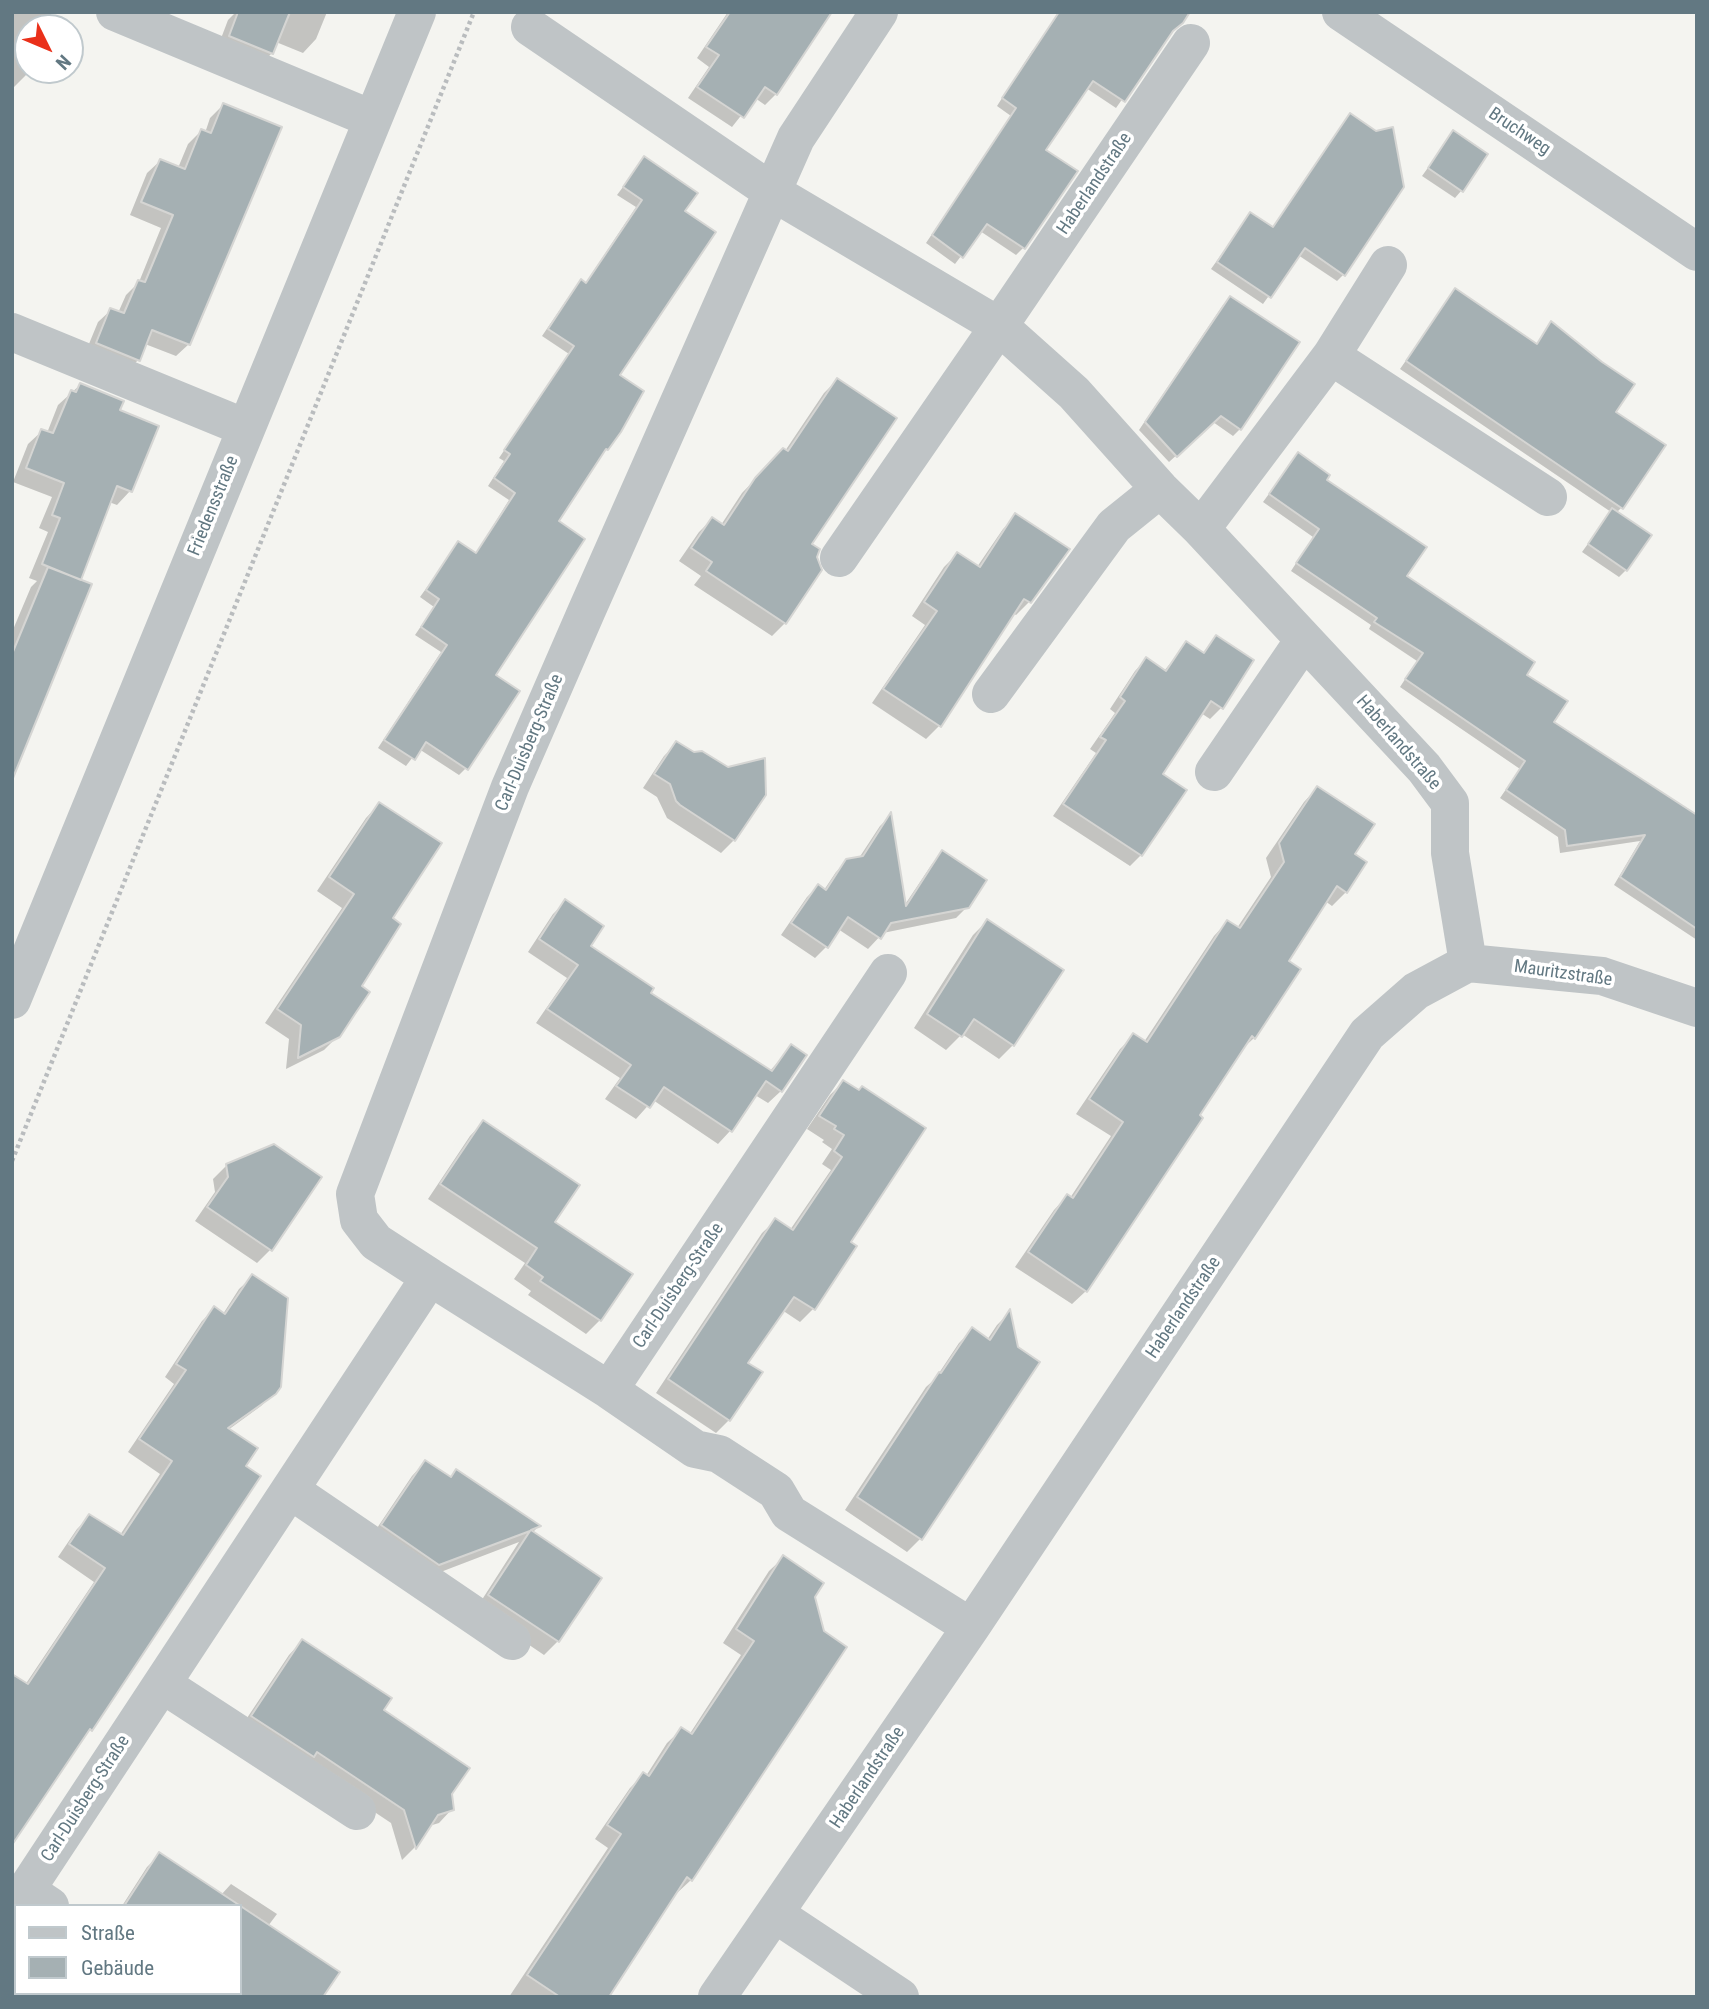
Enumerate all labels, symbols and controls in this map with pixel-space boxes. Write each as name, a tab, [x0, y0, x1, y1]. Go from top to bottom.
north arrow	[14, 14, 84, 84]
text: N	[51, 50, 76, 74]
street label: Bruchweg	[1484, 103, 1554, 161]
street label: Haberlandstraße	[1053, 129, 1137, 239]
street label: Friedensstraße	[184, 453, 244, 559]
street label: Carl-Duisberg-Straße	[491, 671, 569, 815]
street label: Haberlandstraße	[1351, 691, 1445, 795]
street label: Mauritzstraße	[1513, 956, 1613, 992]
street label: Carl-Duisberg-Straße	[629, 1219, 729, 1353]
street label: Haberlandstraße	[1142, 1253, 1226, 1363]
street label: Haberlandstraße	[826, 1723, 910, 1833]
street label: Carl-Duisberg-Straße	[37, 1732, 135, 1866]
legend	[14, 1904, 242, 1995]
text: Straße	[81, 1921, 135, 1945]
text: Gebäude	[81, 1956, 154, 1980]

